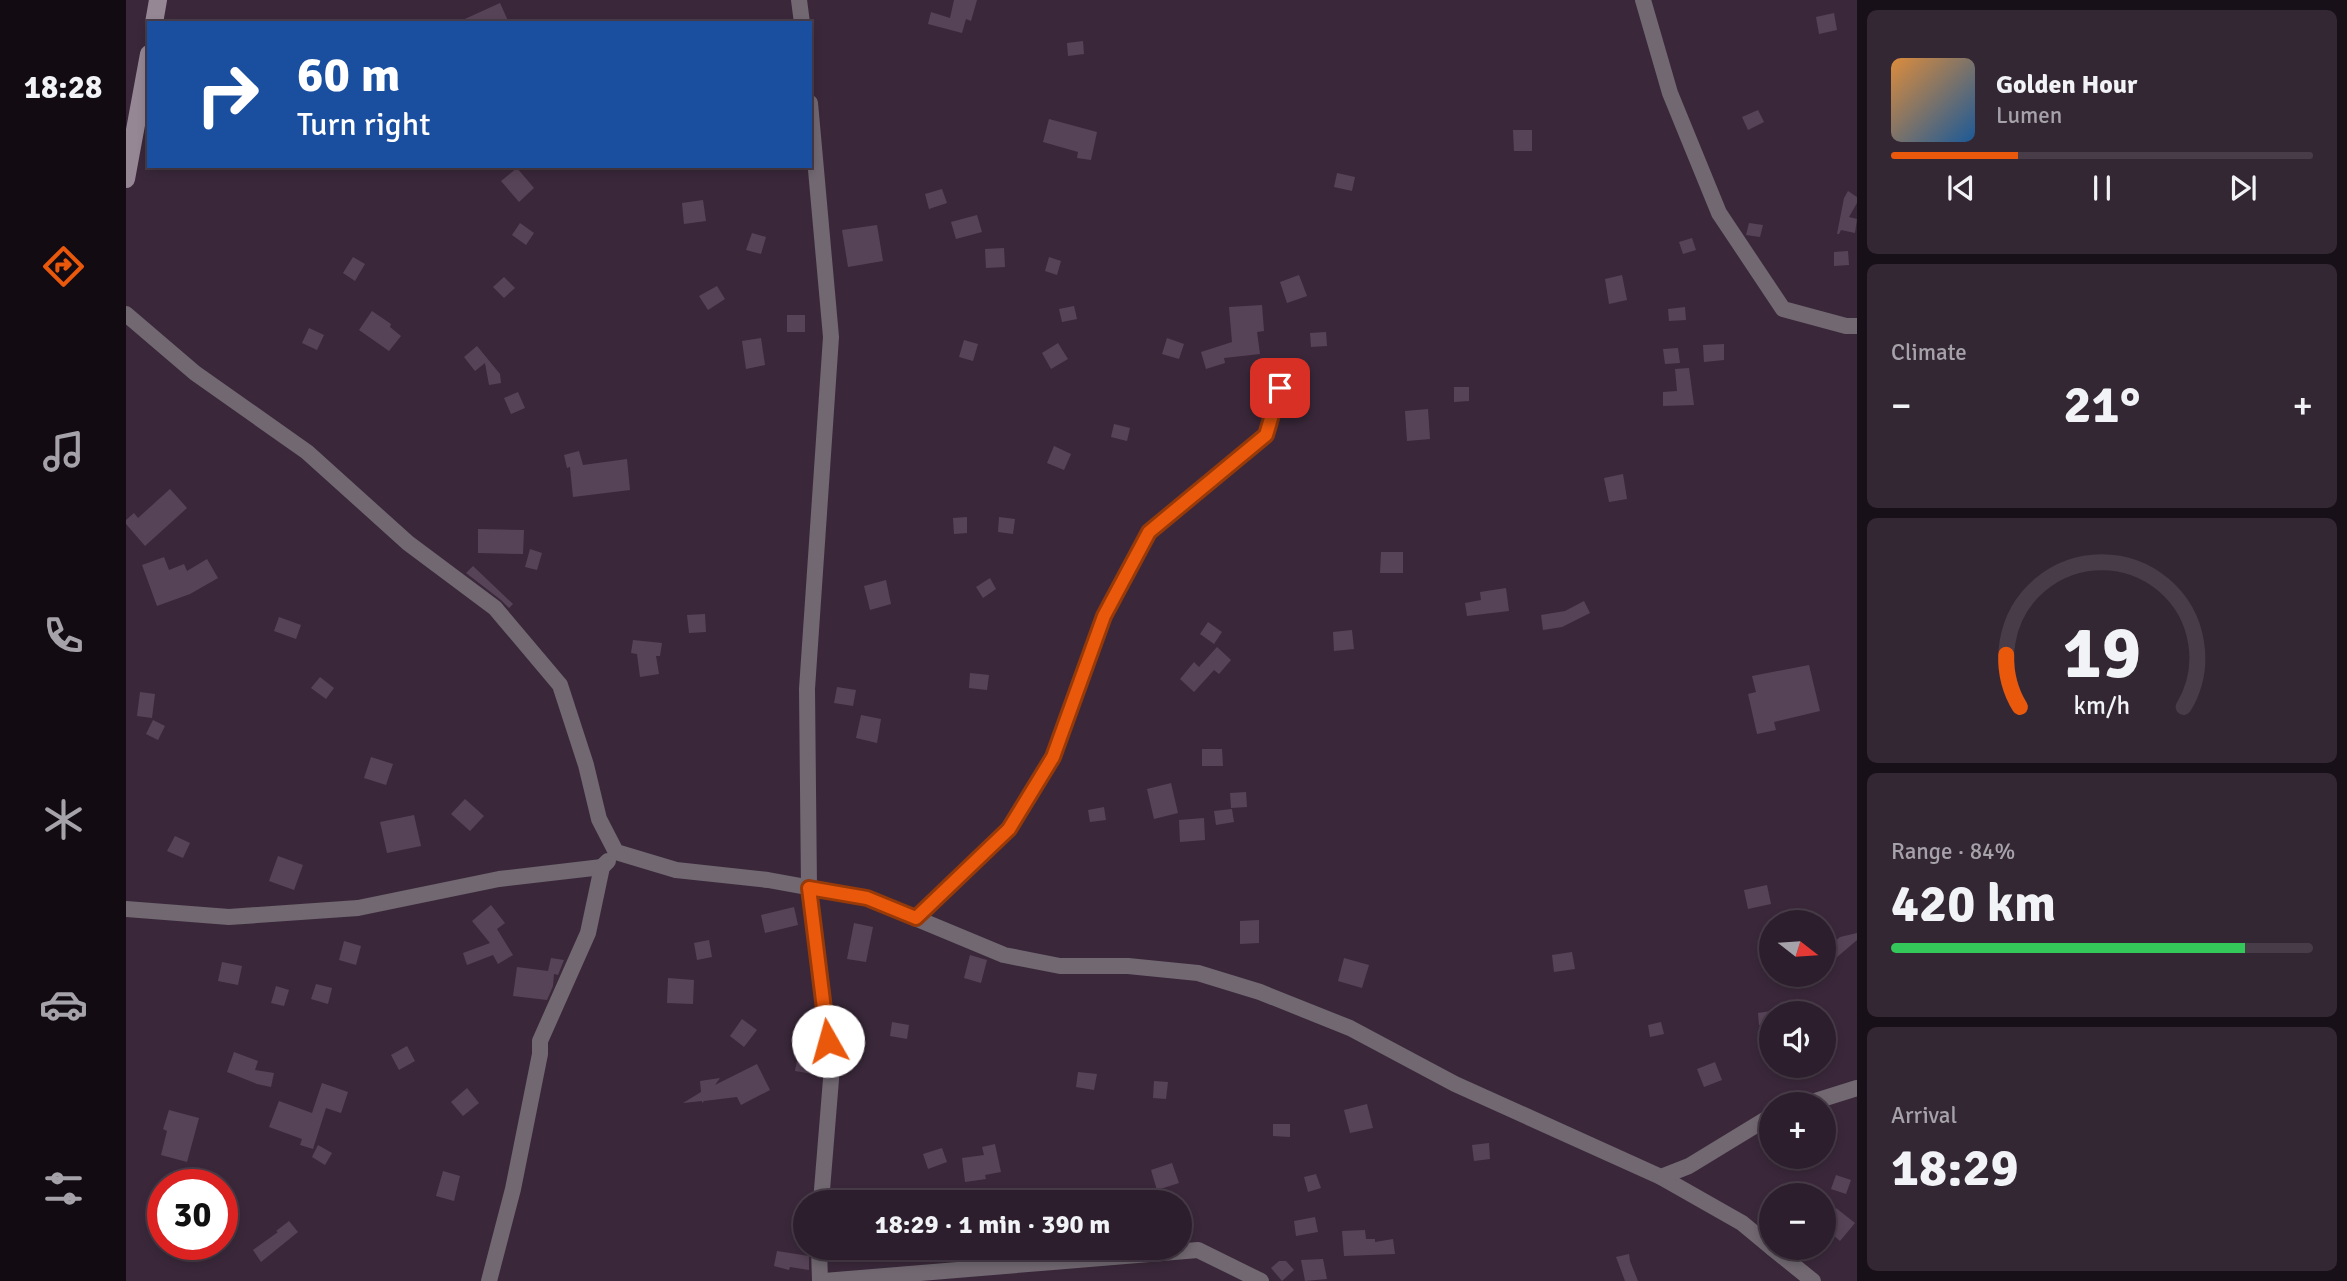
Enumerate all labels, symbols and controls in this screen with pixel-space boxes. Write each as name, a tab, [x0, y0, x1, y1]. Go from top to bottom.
text: 60 m	[297, 45, 400, 105]
icon: right	[182, 49, 273, 140]
text: 18:28	[24, 68, 102, 107]
text: Golden Hour	[1996, 69, 2137, 101]
text: Lumen	[1996, 101, 2062, 130]
text: Turn right	[297, 105, 430, 144]
icon: previous	[1942, 169, 1980, 207]
icon: pause	[2083, 169, 2121, 207]
icon: next	[2224, 169, 2262, 207]
icon: directions	[39, 242, 88, 291]
text: Climate	[1891, 338, 1967, 367]
pin	[1250, 358, 1310, 418]
icon: arrive	[1261, 369, 1299, 407]
text: 21°	[2064, 373, 2140, 437]
text: −	[1891, 382, 1912, 429]
text: +	[2292, 382, 2313, 429]
icon: music	[39, 427, 88, 476]
text: 19	[2063, 609, 2141, 698]
icon: phone	[39, 611, 88, 660]
text: km/h	[2074, 689, 2130, 720]
icon: climate	[39, 795, 88, 844]
text: Range · 84%	[1891, 837, 2015, 866]
text: 420 km	[1891, 872, 2056, 936]
north arrow	[1759, 910, 1836, 987]
map controls	[1759, 910, 1836, 1260]
icon: car	[39, 980, 88, 1029]
button: sound	[1759, 1001, 1836, 1078]
position arrow	[791, 1004, 865, 1078]
button: +	[1759, 1092, 1836, 1169]
text: Arrival	[1891, 1101, 1957, 1130]
text: 18:29	[1891, 1136, 2019, 1200]
icon: filters	[39, 1164, 88, 1213]
speed limit sign: 30	[147, 1169, 238, 1260]
button: −	[1759, 1183, 1836, 1260]
text: 18:29 · 1 min · 390 m	[875, 1209, 1110, 1241]

